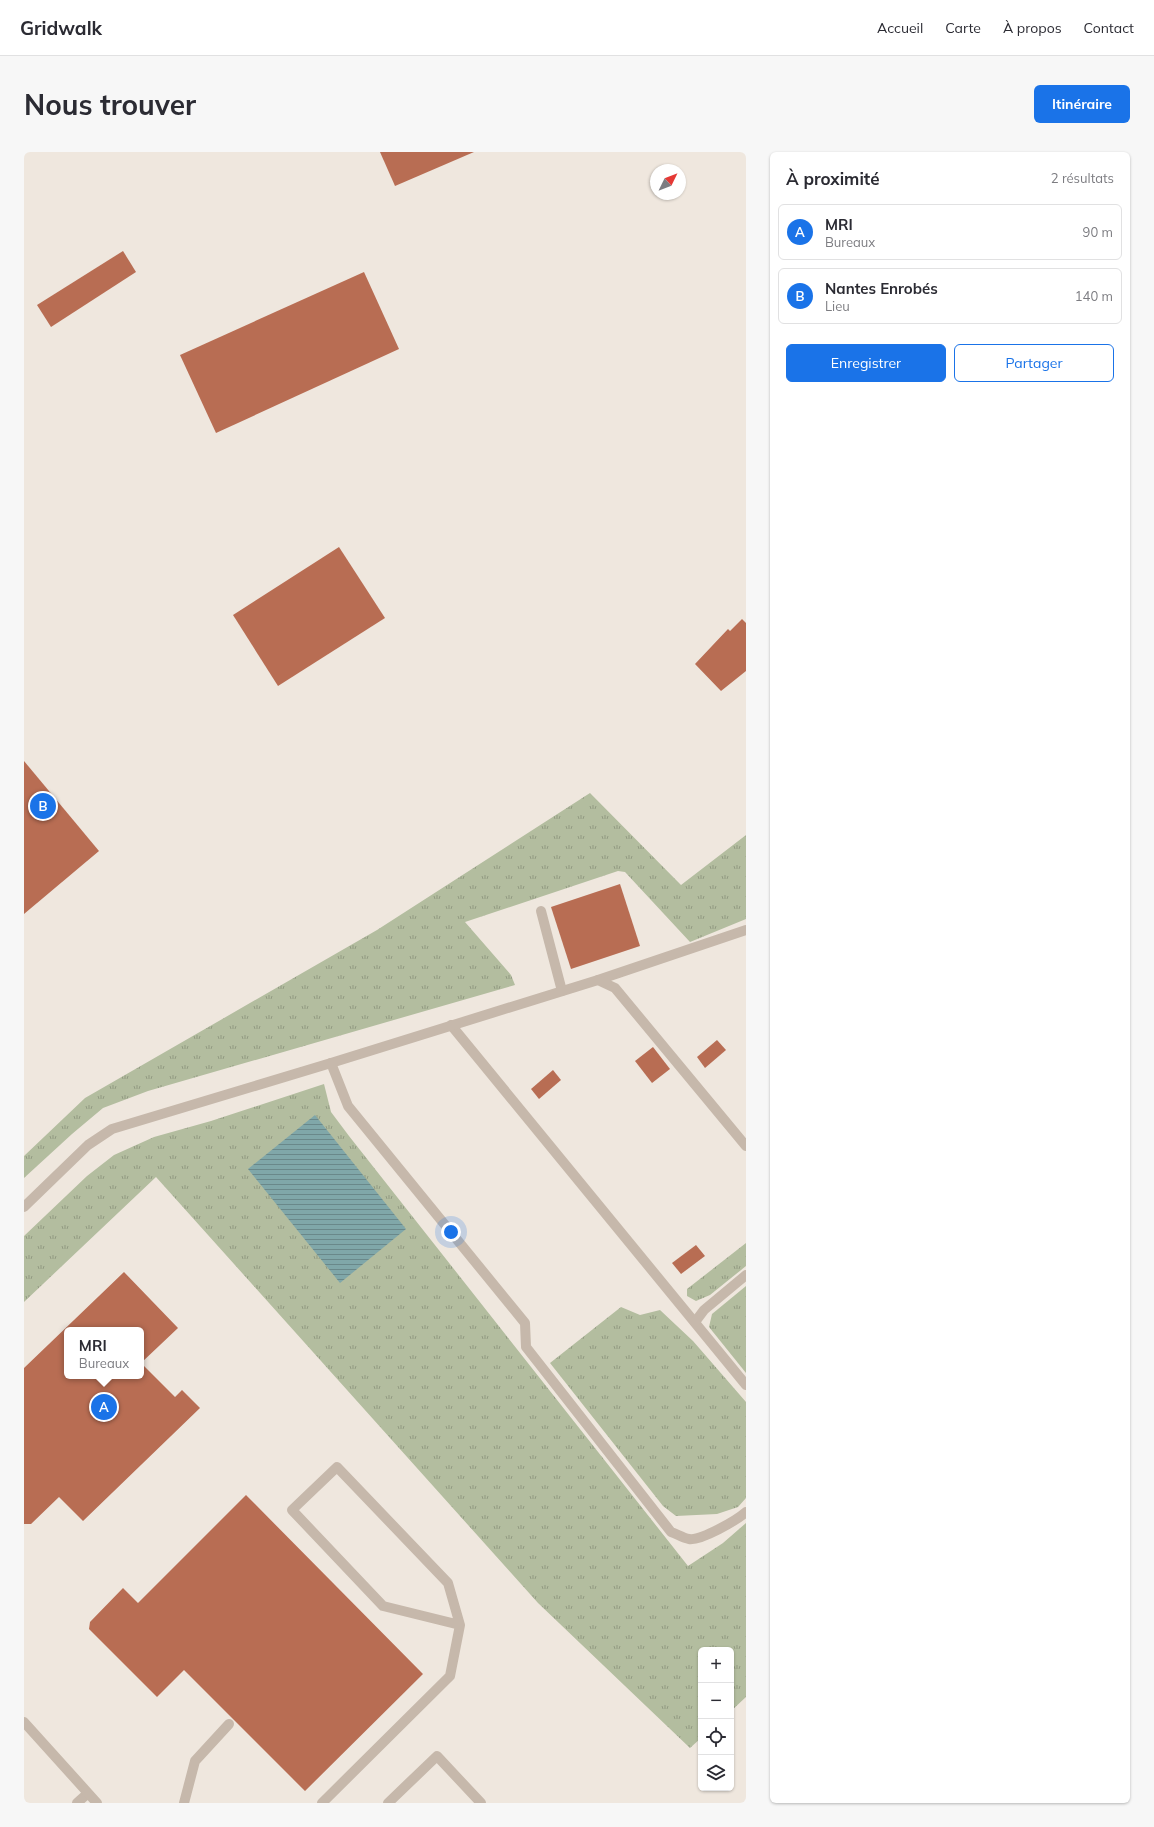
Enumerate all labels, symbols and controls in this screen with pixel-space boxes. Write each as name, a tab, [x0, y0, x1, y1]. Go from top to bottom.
text: Gridwalk	[20, 16, 102, 40]
text: Accueil	[877, 19, 923, 37]
text: Carte	[945, 19, 981, 37]
text: À propos	[1003, 19, 1062, 37]
text: Contact	[1084, 19, 1134, 37]
button: Itinéraire	[1034, 85, 1130, 123]
text: Nous trouver	[24, 87, 196, 122]
north arrow	[650, 164, 686, 200]
text: À proximité	[786, 168, 880, 189]
text: 2 résultats	[1051, 170, 1114, 186]
text: MRI	[825, 215, 853, 234]
text: A	[795, 224, 805, 240]
text: 90 m	[1083, 224, 1113, 240]
text: Bureaux	[825, 234, 875, 250]
text: Nantes Enrobés	[825, 279, 938, 298]
text: B	[796, 288, 804, 304]
text: 140 m	[1075, 288, 1113, 304]
text: Lieu	[825, 298, 850, 314]
button: Enregistrer	[786, 344, 946, 382]
button: Partager	[954, 344, 1114, 382]
pin: B	[30, 791, 56, 821]
your location	[441, 1222, 461, 1242]
popup	[64, 1327, 144, 1379]
text: MRI	[79, 1336, 107, 1355]
text: Bureaux	[79, 1355, 129, 1371]
pin: A	[91, 1392, 117, 1422]
map controls	[698, 1647, 734, 1791]
button: +	[698, 1647, 734, 1683]
button: −	[698, 1683, 734, 1719]
button: locate	[698, 1719, 734, 1755]
button: layers	[698, 1755, 734, 1791]

